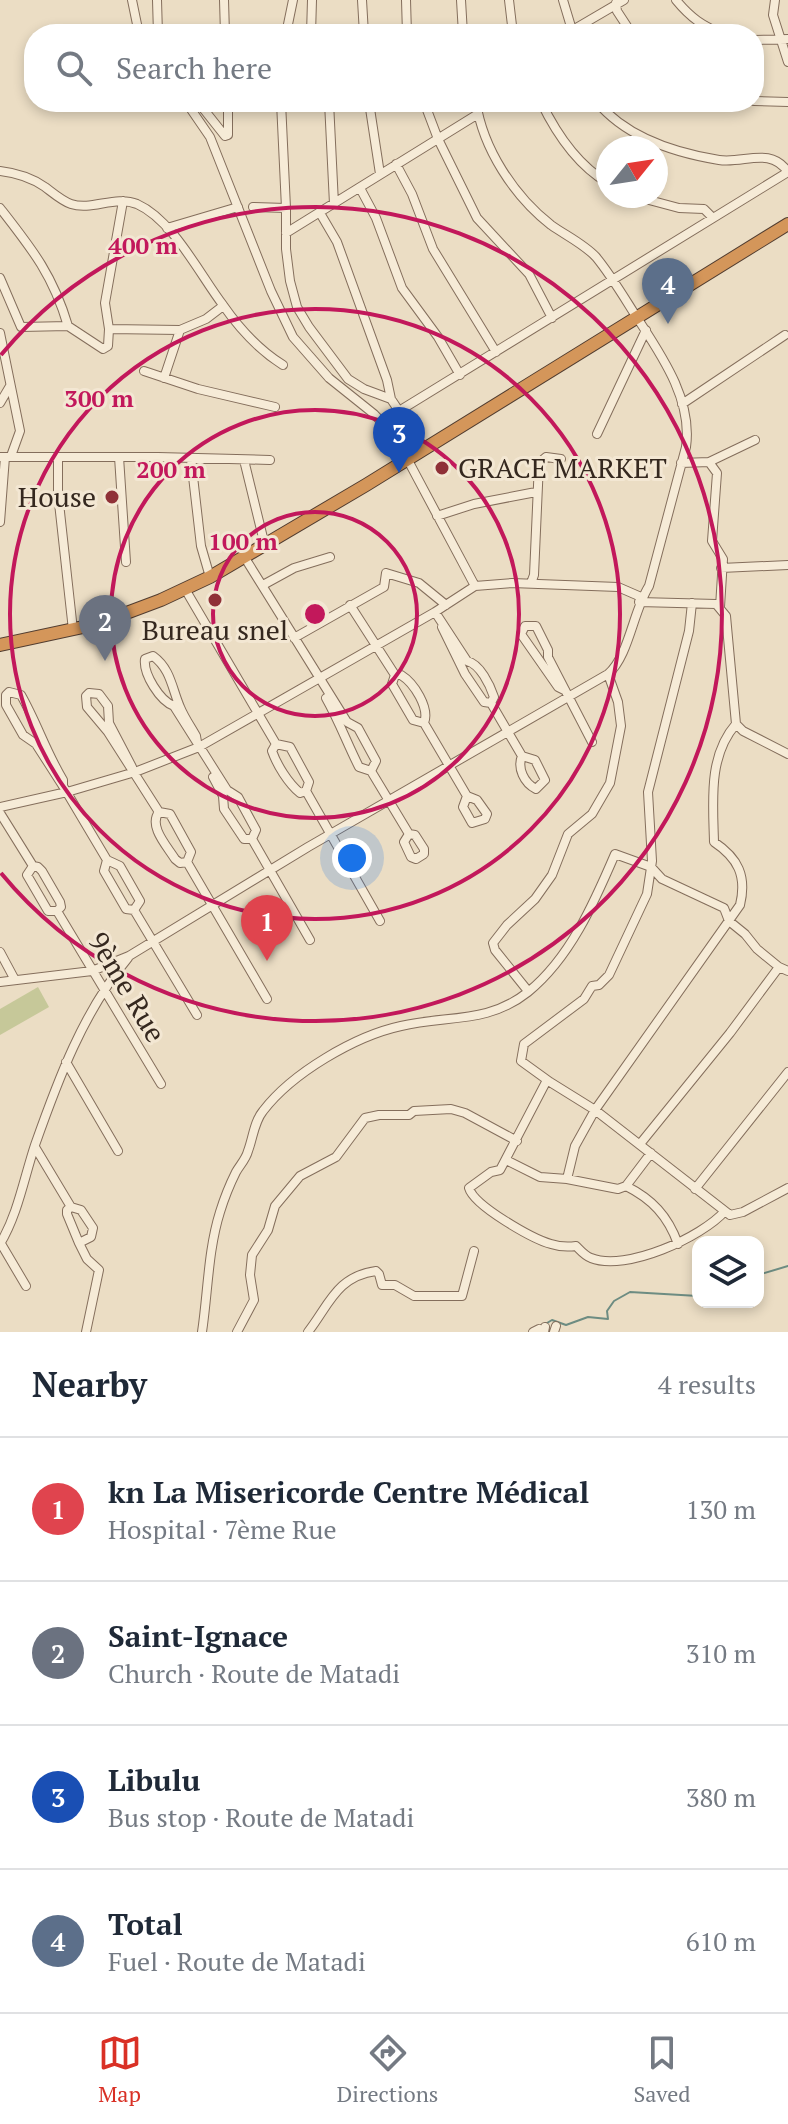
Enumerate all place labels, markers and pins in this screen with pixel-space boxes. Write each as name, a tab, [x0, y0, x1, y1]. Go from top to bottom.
pin: 4	[642, 258, 694, 324]
pin: 3	[373, 407, 425, 473]
place label: GRACE MARKET	[458, 449, 667, 486]
marker: GRACE MARKET	[433, 459, 451, 477]
place label: House	[18, 478, 96, 515]
marker: House	[103, 488, 121, 506]
marker: Bureau snel	[206, 591, 224, 609]
pin: 2	[79, 595, 131, 661]
centre of rings	[301, 600, 329, 628]
place label: Bureau snel	[142, 611, 288, 648]
pin: 1	[241, 895, 293, 961]

